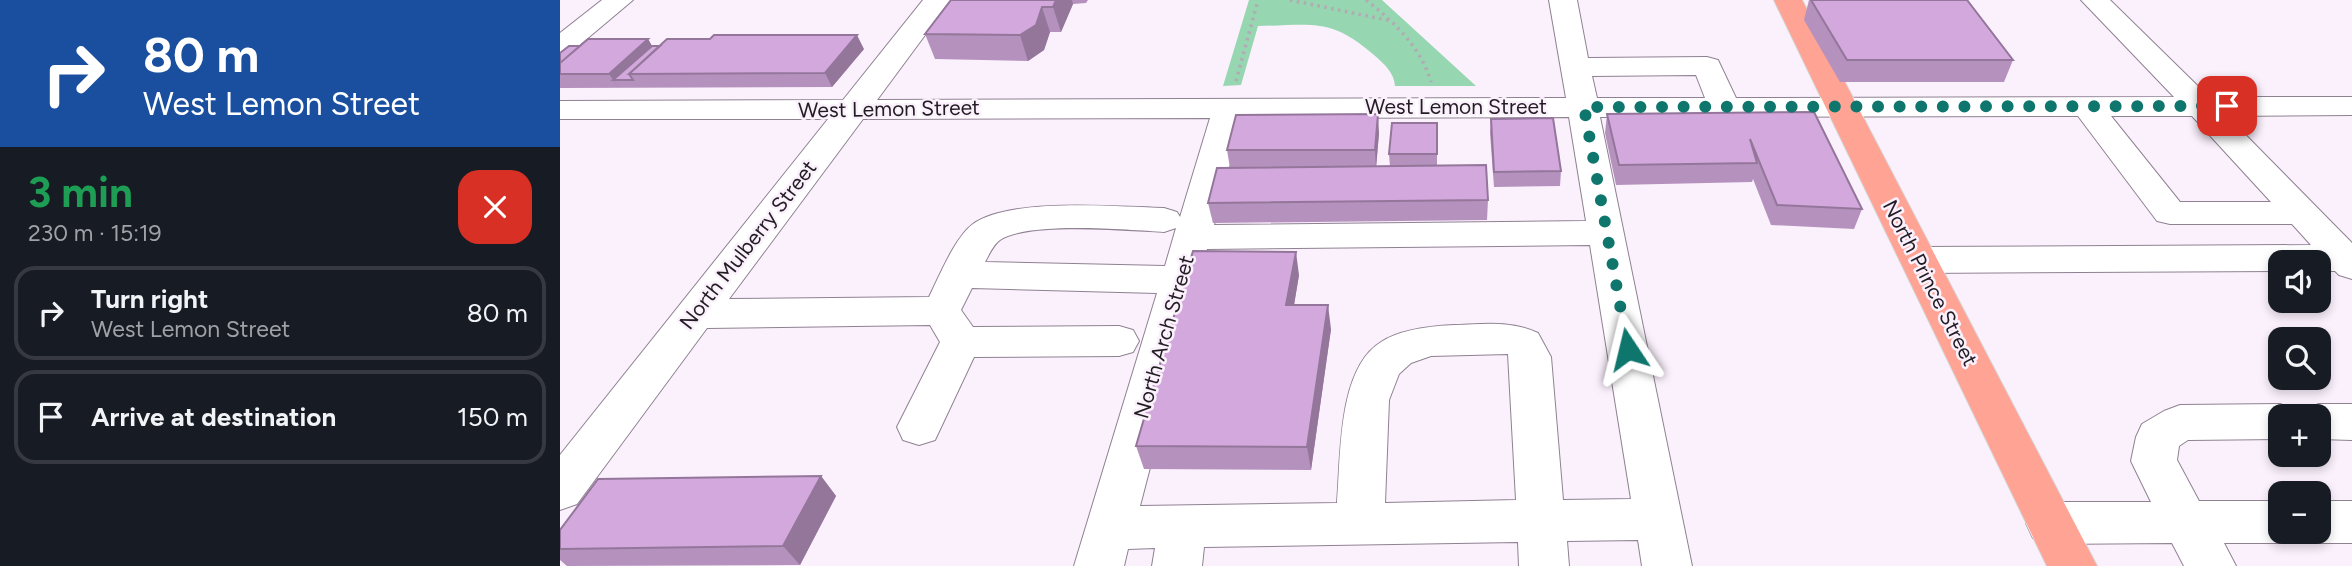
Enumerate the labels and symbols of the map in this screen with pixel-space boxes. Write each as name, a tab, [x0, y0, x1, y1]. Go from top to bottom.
pin	[2197, 76, 2257, 136]
street label: West Lemon Street	[798, 94, 980, 123]
street label: West Lemon Street	[1365, 94, 1547, 119]
street label: North Mulberry Street	[674, 155, 821, 334]
street label: North Prince Street	[1878, 196, 1983, 370]
street label: North Arch Street	[1128, 252, 1199, 421]
position arrow	[1591, 312, 1665, 386]

